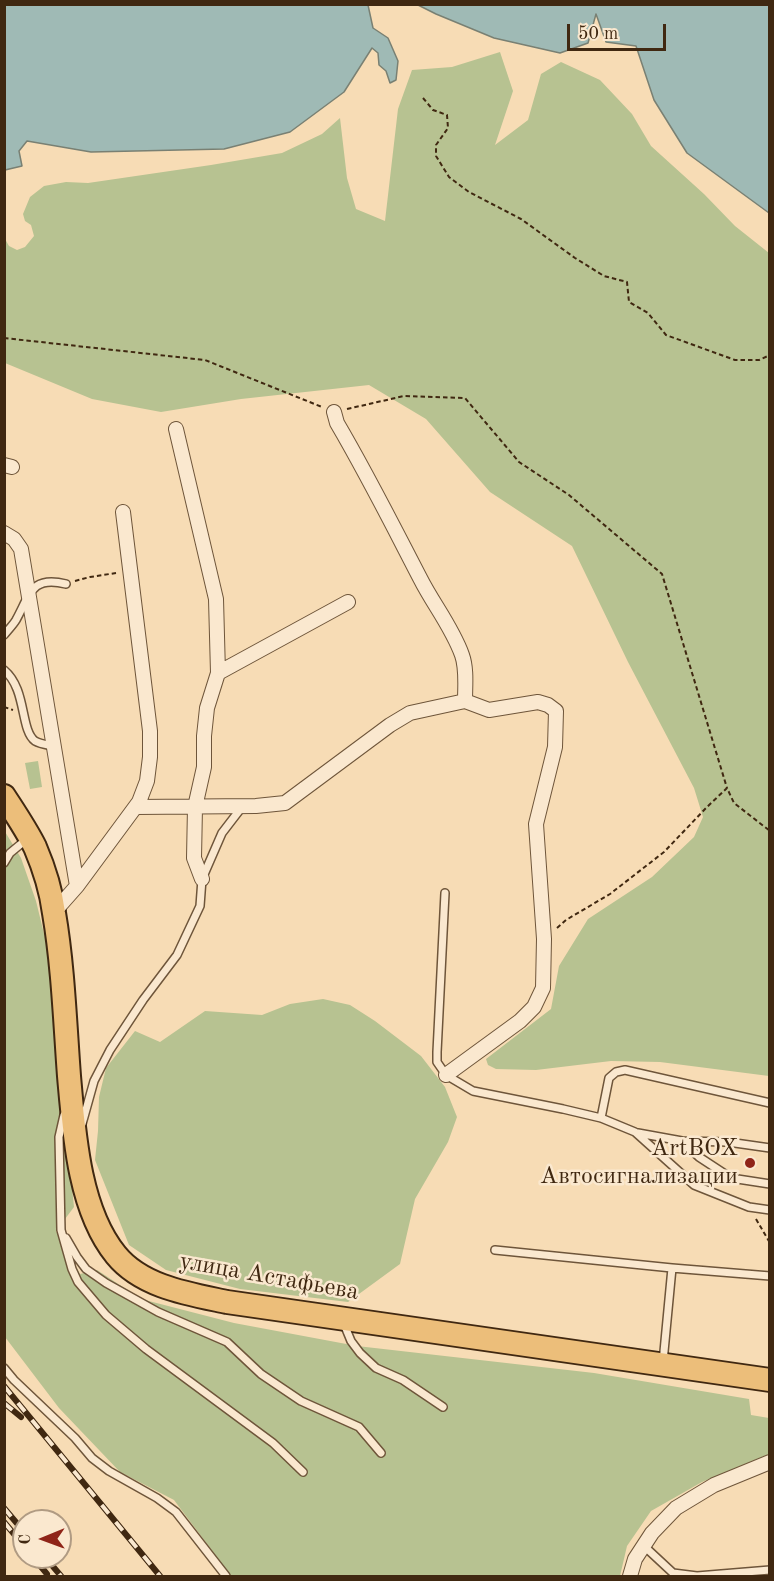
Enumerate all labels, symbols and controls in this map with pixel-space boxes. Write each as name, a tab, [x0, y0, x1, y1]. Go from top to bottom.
scale bar	[570, 12, 669, 50]
text: 50 m	[578, 25, 618, 43]
place label: ArtBOX Автосигнализации	[540, 1135, 738, 1191]
marker: ArtBOX Автосигнализации	[743, 1156, 757, 1170]
street label: улица Астафьева	[177, 1247, 361, 1307]
north arrow	[12, 1509, 72, 1569]
text: С	[18, 1534, 34, 1545]

